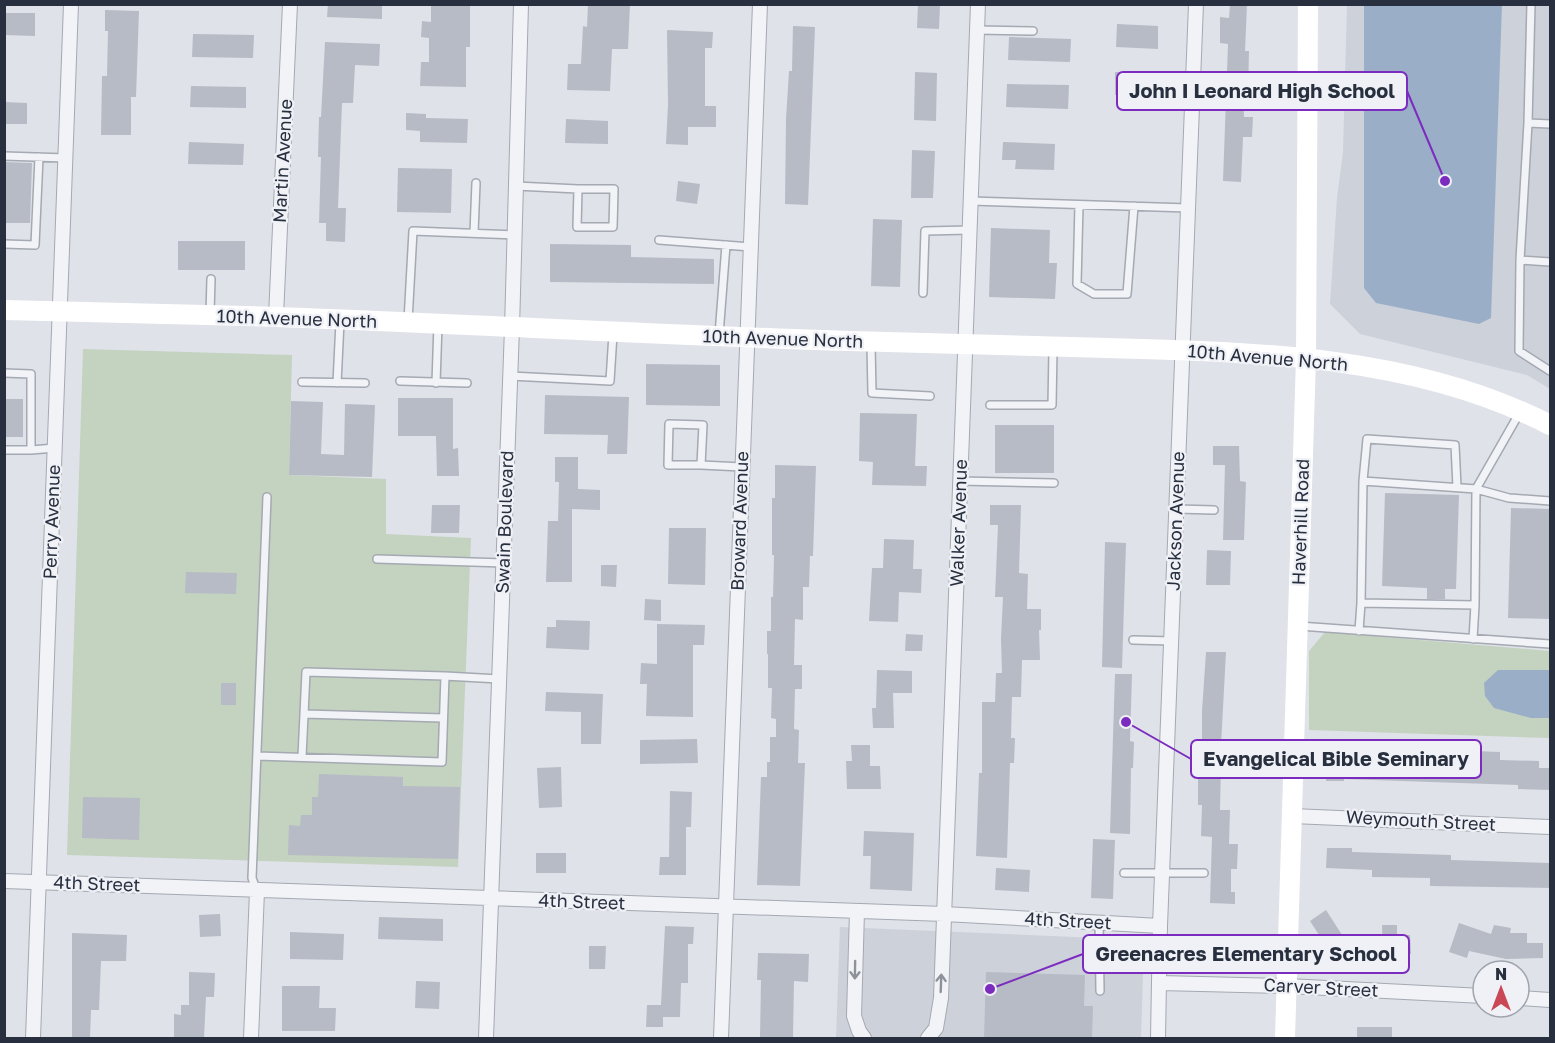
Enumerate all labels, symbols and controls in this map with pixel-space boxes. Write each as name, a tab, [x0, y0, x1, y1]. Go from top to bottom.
callout: John I Leonard High School	[1117, 72, 1407, 110]
text: John I Leonard High School	[1129, 78, 1395, 102]
street label: Martin Avenue	[268, 98, 296, 224]
street label: 10th Avenue North	[216, 304, 378, 332]
street label: 10th Avenue North	[702, 324, 864, 352]
street label: 10th Avenue North	[1187, 339, 1349, 375]
street label: Swain Boulevard	[491, 450, 517, 594]
street label: Broward Avenue	[726, 451, 752, 591]
street label: Jackson Avenue	[1162, 451, 1188, 591]
street label: Haverhill Road	[1287, 458, 1313, 586]
street label: Walker Avenue	[945, 459, 971, 587]
street label: Perry Avenue	[38, 464, 64, 580]
callout: Evangelical Bible Seminary	[1191, 740, 1481, 778]
text: Evangelical Bible Seminary	[1203, 746, 1469, 770]
street label: Weymouth Street	[1345, 805, 1497, 835]
street label: 4th Street	[53, 870, 141, 896]
street label: 4th Street	[538, 888, 626, 914]
street label: 4th Street	[1024, 907, 1112, 933]
callout: Greenacres Elementary School	[1083, 935, 1409, 973]
text: Greenacres Elementary School	[1095, 941, 1397, 965]
one-way arrow	[850, 959, 861, 979]
north arrow	[1471, 959, 1531, 1019]
text: N	[1495, 964, 1507, 984]
street label: Carver Street	[1263, 973, 1379, 1001]
one-way arrow	[936, 974, 947, 994]

